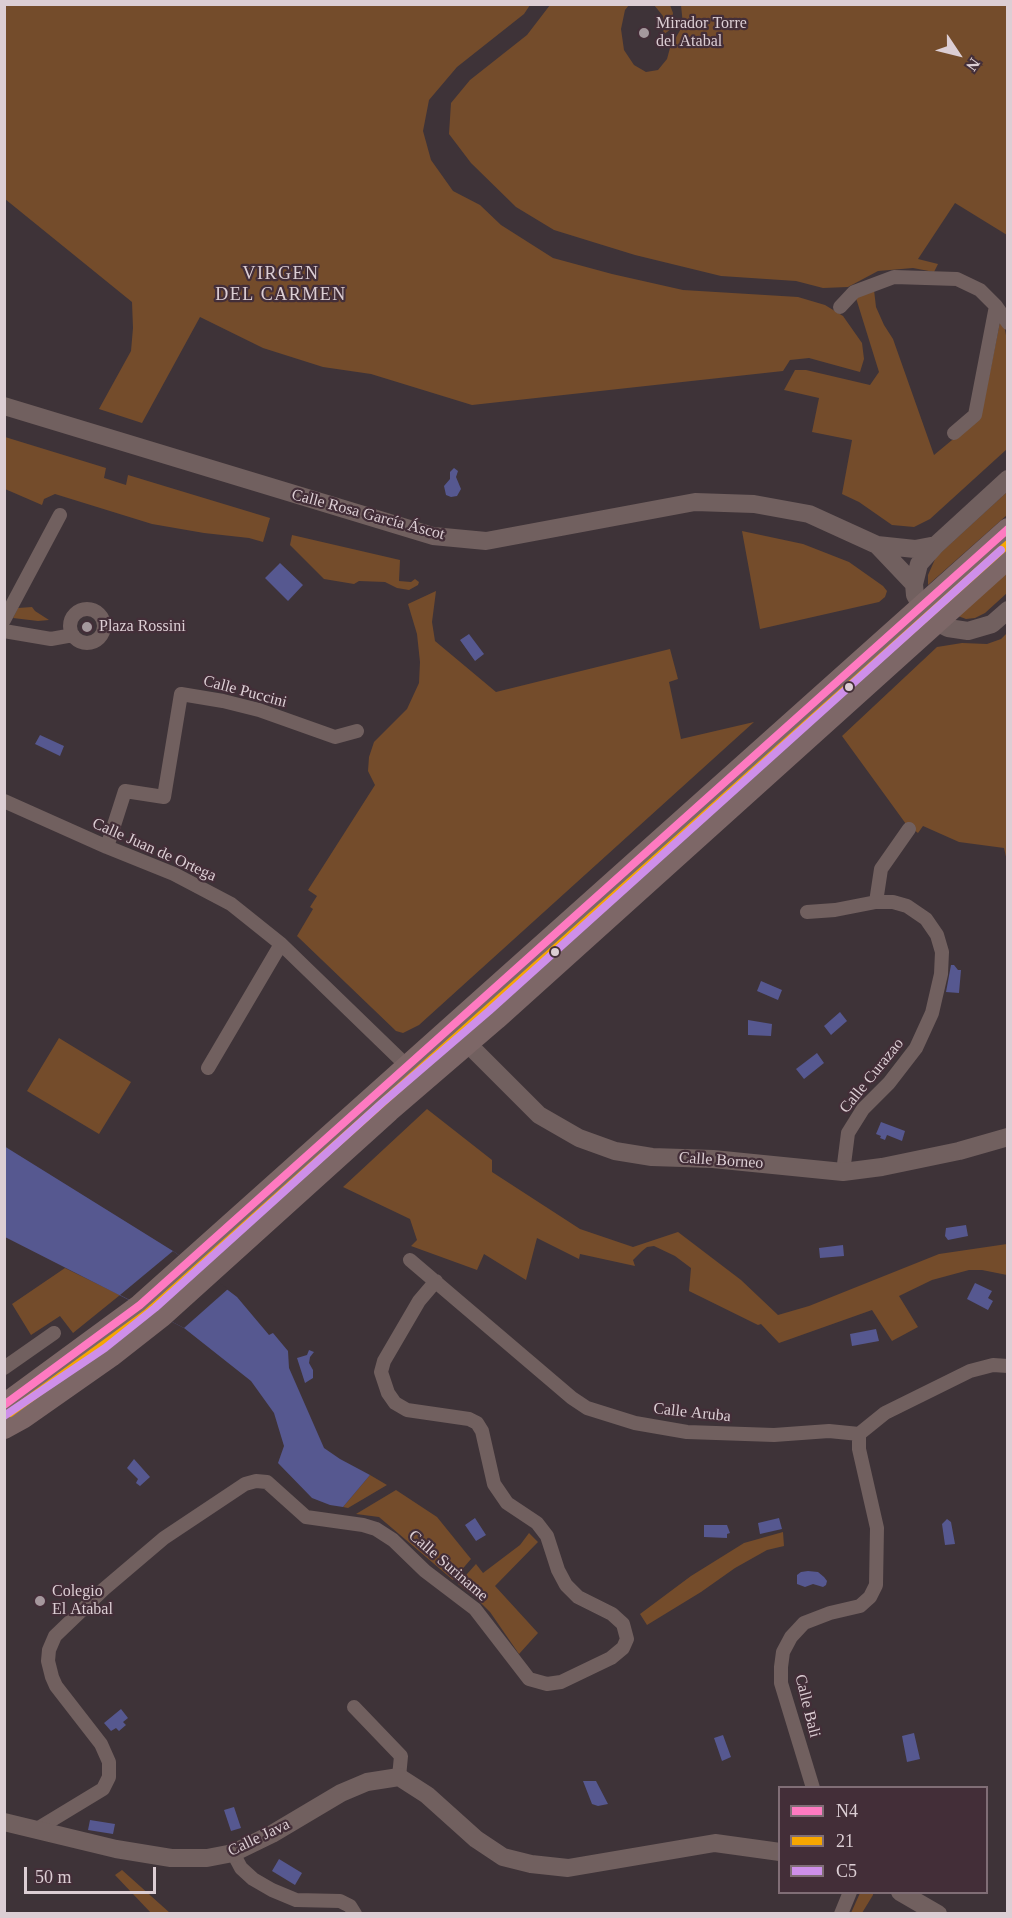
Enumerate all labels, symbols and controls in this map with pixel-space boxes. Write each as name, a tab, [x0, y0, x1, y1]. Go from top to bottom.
place label: Mirador Torre del Atabal	[656, 14, 747, 52]
north arrow	[928, 24, 988, 84]
marker: Mirador Torre del Atabal	[637, 26, 651, 40]
text: N	[963, 55, 983, 74]
district label: VIRGEN DEL CARMEN	[215, 263, 347, 306]
street label: Calle Rosa García Áscot	[289, 485, 447, 545]
place label: Plaza Rossini	[99, 617, 186, 637]
marker: Plaza Rossini	[80, 620, 94, 634]
street label: Calle Puccini	[201, 672, 289, 712]
unlabelled marker	[843, 681, 855, 693]
street label: Calle Juan de Ortega	[89, 814, 219, 886]
unlabelled marker	[549, 946, 561, 958]
street label: Calle Curazao	[836, 1035, 908, 1117]
street label: Calle Borneo	[678, 1148, 764, 1174]
street label: Calle Aruba	[652, 1399, 732, 1427]
street label: Calle Suriname	[404, 1526, 492, 1606]
place label: Colegio El Atabal	[52, 1582, 113, 1620]
marker: Colegio El Atabal	[33, 1594, 47, 1608]
street label: Calle Bali	[790, 1672, 824, 1740]
legend	[778, 1786, 988, 1894]
text: N4	[836, 1801, 858, 1821]
street label: Calle Java	[225, 1815, 293, 1861]
text: 21	[836, 1831, 854, 1851]
scale bar	[27, 1855, 159, 1893]
text: C5	[836, 1861, 857, 1881]
text: 50 m	[35, 1867, 72, 1887]

